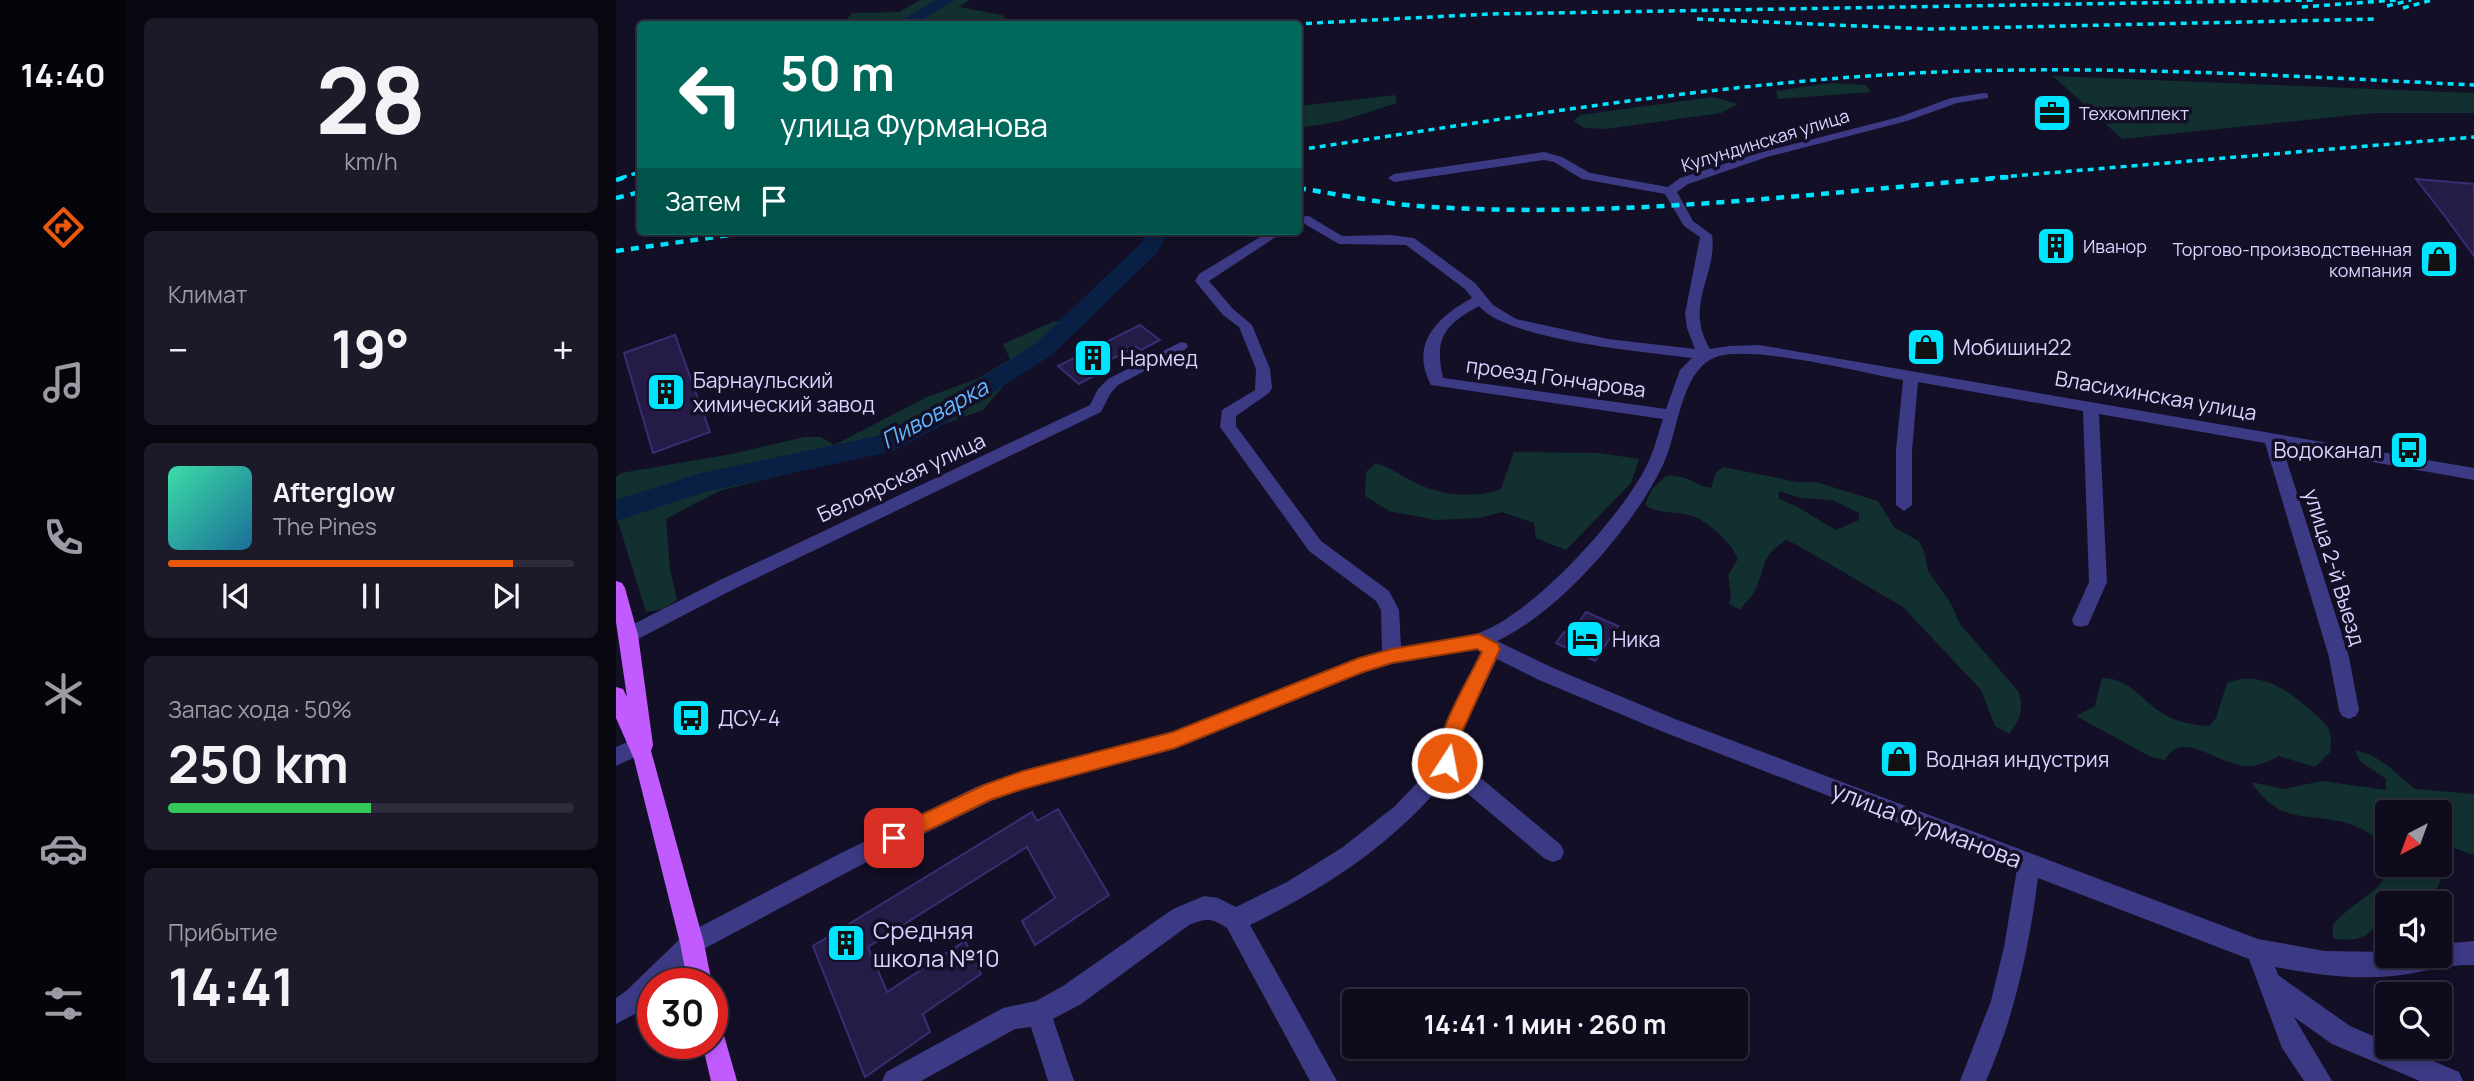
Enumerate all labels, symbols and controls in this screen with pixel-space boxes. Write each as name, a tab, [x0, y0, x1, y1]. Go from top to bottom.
text: 28	[316, 37, 426, 161]
text: 50 m	[780, 39, 895, 106]
icon: left	[665, 49, 756, 140]
text: 14:40	[21, 53, 105, 97]
office icon: Техкомплект	[2031, 92, 2073, 134]
place label: Техкомплект	[2079, 101, 2189, 125]
text: улица Фурманова	[780, 103, 1048, 147]
street label: Кулундинская улица	[1678, 103, 1852, 177]
text: km/h	[344, 145, 398, 177]
icon: arrive	[755, 182, 793, 220]
text: Затем	[665, 183, 741, 219]
icon: directions	[39, 203, 88, 252]
building icon: Иванор	[2035, 225, 2077, 267]
place label: Иванор	[2083, 234, 2147, 258]
place label: Торгово-производственная компания	[2173, 237, 2412, 282]
shop icon: Торгово-производственная компания	[2418, 238, 2460, 280]
text: Климат	[168, 278, 247, 310]
text: 19°	[331, 313, 410, 384]
text: −	[168, 323, 189, 375]
text: +	[552, 323, 574, 375]
shop icon: Мобишин22	[1905, 326, 1947, 368]
place label: Мобишин22	[1953, 333, 2072, 361]
building icon: Нармед	[1072, 337, 1114, 379]
place label: Нармед	[1120, 344, 1198, 372]
street label: проезд Гончарова	[1464, 351, 1648, 403]
icon: music	[39, 358, 88, 407]
street label: Власихинская улица	[2053, 363, 2259, 427]
place label: Барнаульский химический завод	[693, 366, 875, 418]
water label: Пивоварка	[875, 370, 994, 456]
building icon: Барнаульский химический завод	[645, 371, 687, 413]
street label: Белоярская улица	[812, 426, 990, 528]
bus stop icon: Водоканал	[2388, 429, 2430, 471]
place label: Водоканал	[2273, 436, 2382, 464]
text: Afterglow	[273, 474, 395, 510]
street label: улица 2-й Выезд	[2298, 485, 2372, 649]
text: The Pines	[273, 510, 377, 542]
icon: phone	[39, 513, 88, 562]
icon: previous	[217, 577, 255, 615]
icon: pause	[352, 577, 390, 615]
icon: next	[487, 577, 525, 615]
hotel icon: Ника	[1564, 618, 1606, 660]
place label: Ника	[1612, 625, 1660, 653]
icon: climate	[39, 669, 88, 718]
text: Запас хода · 50%	[168, 693, 352, 725]
bus stop icon: ДСУ-4	[670, 697, 712, 739]
place label: ДСУ-4	[718, 704, 780, 732]
position arrow	[1410, 726, 1484, 800]
text: 250 km	[168, 728, 349, 799]
shop icon: Водная индустрия	[1878, 738, 1920, 780]
place label: Водная индустрия	[1926, 745, 2109, 773]
street label: улица Фурманова	[1827, 773, 2027, 875]
north arrow	[2375, 800, 2452, 877]
map controls	[2375, 800, 2452, 1059]
pin	[864, 808, 924, 868]
icon: arrive	[875, 819, 913, 857]
icon: car	[39, 824, 88, 873]
button: sound	[2375, 891, 2452, 968]
place label: Средняя школа №10	[873, 913, 1000, 974]
text: Прибытие	[168, 916, 278, 948]
building icon: Средняя школа №10	[825, 922, 867, 964]
text: 14:41	[168, 951, 295, 1022]
speed limit sign: 30	[637, 968, 728, 1059]
icon: filters	[39, 979, 88, 1028]
button: search	[2375, 982, 2452, 1059]
text: 14:41 · 1 мин · 260 m	[1424, 1006, 1666, 1042]

